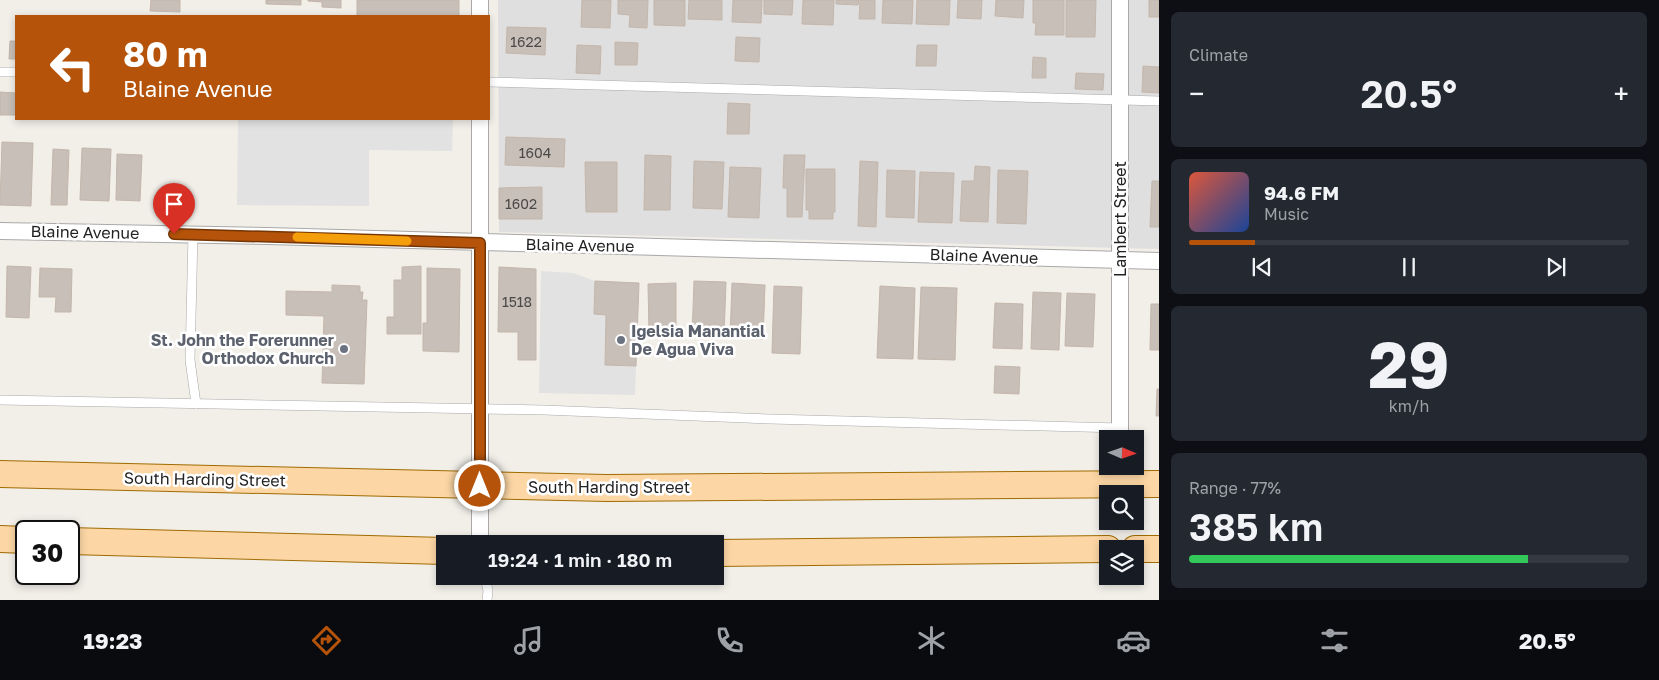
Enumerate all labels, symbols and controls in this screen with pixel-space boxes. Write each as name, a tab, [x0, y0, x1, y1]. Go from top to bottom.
text: 80 m	[123, 33, 208, 75]
house number: 1622	[510, 33, 542, 50]
icon: left	[40, 35, 105, 100]
text: Climate	[1189, 45, 1248, 65]
text: 20.5°	[1361, 71, 1457, 116]
text: Blaine Avenue	[123, 75, 273, 102]
text: −	[1189, 77, 1204, 110]
text: +	[1614, 77, 1629, 110]
house number: 1604	[519, 144, 551, 161]
street label: Lambert Street	[1110, 161, 1130, 277]
text: 94.6 FM	[1264, 181, 1339, 204]
pin	[153, 183, 195, 234]
icon: arrive	[160, 190, 188, 218]
house number: 1602	[505, 195, 537, 212]
text: Music	[1264, 204, 1309, 224]
street label: Blaine Avenue	[30, 221, 140, 243]
street label: Blaine Avenue	[525, 234, 635, 256]
street label: Blaine Avenue	[929, 244, 1039, 268]
icon: previous	[1248, 253, 1276, 281]
icon: pause	[1395, 253, 1423, 281]
icon: next	[1542, 253, 1570, 281]
house number: 1518	[502, 293, 532, 310]
place label: Igelsia Manantial De Agua Viva	[631, 321, 766, 359]
text: 29	[1369, 324, 1449, 402]
place label: St. John the Forerunner Orthodox Church	[151, 330, 334, 368]
marker: Igelsia Manantial De Agua Viva	[615, 334, 627, 346]
marker: St. John the Forerunner Orthodox Church	[338, 343, 350, 355]
text: km/h	[1389, 396, 1429, 416]
north arrow	[1099, 430, 1144, 475]
map controls	[1099, 430, 1144, 585]
position arrow	[453, 459, 505, 511]
street label: South Harding Street	[124, 468, 286, 490]
street label: South Harding Street	[528, 477, 690, 497]
text: Range · 77%	[1189, 478, 1281, 498]
button: search	[1099, 485, 1144, 530]
text: 385 km	[1189, 504, 1323, 549]
speed limit sign: 30	[15, 520, 80, 585]
button: layers	[1099, 540, 1144, 585]
text: 19:24 · 1 min · 180 m	[488, 548, 672, 571]
icon: directions	[309, 623, 344, 658]
icon: music	[511, 623, 546, 658]
icon: phone	[712, 623, 747, 658]
icon: climate	[914, 623, 949, 658]
icon: car	[1116, 623, 1151, 658]
icon: filters	[1317, 623, 1352, 658]
text: 19:23	[83, 627, 143, 654]
text: 20.5°	[1519, 627, 1576, 654]

